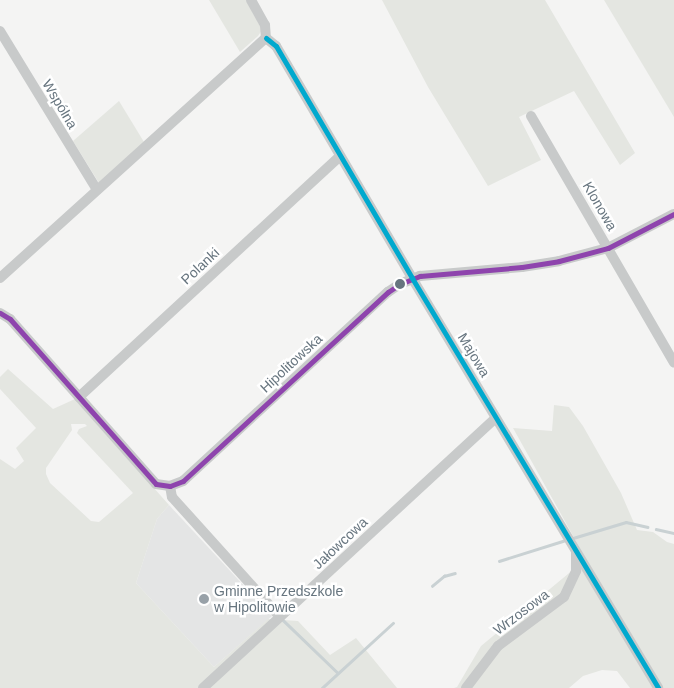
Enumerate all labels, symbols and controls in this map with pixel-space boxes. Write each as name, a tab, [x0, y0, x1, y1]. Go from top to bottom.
street label: Wspólna	[39, 76, 81, 132]
street label: Klonowa	[579, 179, 621, 233]
street label: Polanki	[177, 244, 223, 288]
unlabelled marker	[395, 279, 405, 289]
street label: Hipolitowska	[257, 330, 325, 396]
street label: Majowa	[454, 330, 494, 380]
street label: Jałowcowa	[309, 514, 371, 572]
place label: Gminne Przedszkole w Hipolitowie	[214, 583, 343, 616]
street label: Wrzosowa	[490, 586, 552, 638]
marker: Gminne Przedszkole w Hipolitowie	[198, 593, 210, 605]

